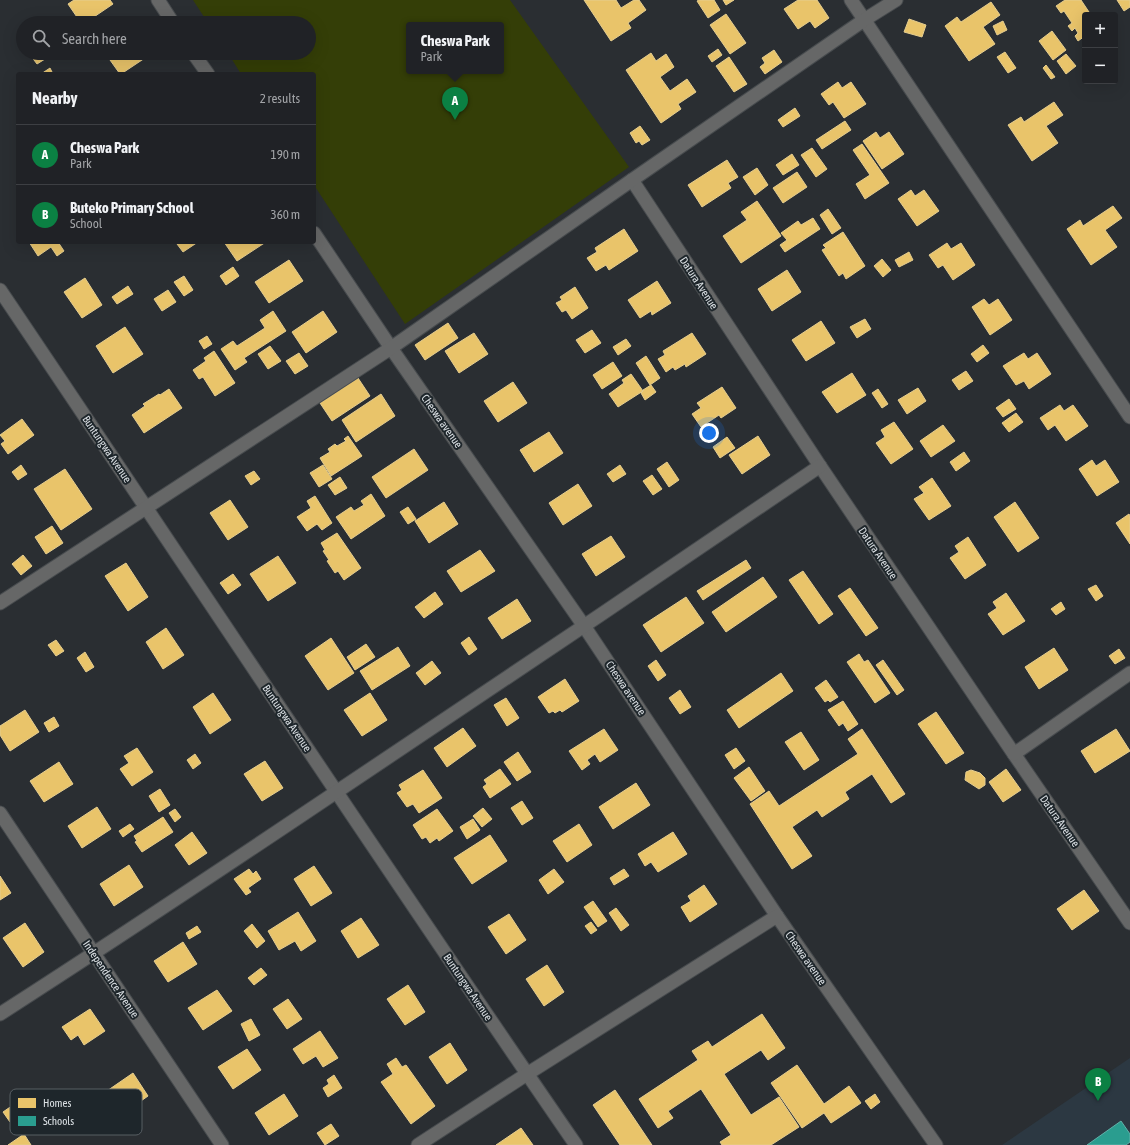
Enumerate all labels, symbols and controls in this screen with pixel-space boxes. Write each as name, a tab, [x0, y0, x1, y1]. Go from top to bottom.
map controls	[1082, 12, 1118, 84]
button: +	[1082, 12, 1118, 48]
search box	[16, 16, 316, 60]
popup	[406, 22, 504, 74]
icon: search	[30, 27, 52, 49]
text: Search here	[62, 30, 127, 47]
text: Cheswa Park	[420, 32, 490, 49]
button: −	[1082, 48, 1118, 84]
text: Park	[420, 49, 442, 64]
pin: A	[442, 87, 468, 120]
text: Nearby	[32, 88, 78, 108]
text: 2 results	[260, 91, 300, 106]
text: Cheswa Park	[70, 139, 139, 156]
text: A	[42, 147, 48, 162]
text: 190 m	[271, 147, 300, 162]
text: Park	[70, 156, 92, 171]
text: Buteko Primary School	[70, 199, 194, 216]
text: B	[42, 207, 48, 222]
text: 360 m	[271, 207, 300, 222]
text: School	[70, 216, 102, 231]
street label: Datura Avenue	[678, 255, 720, 311]
street label: Cheswa avenue	[419, 392, 465, 450]
street label: Buntungwa Avenue	[80, 413, 134, 485]
your location	[699, 423, 719, 443]
street label: Datura Avenue	[856, 525, 900, 581]
street label: Cheswa avenue	[604, 659, 648, 717]
street label: Buntungwa Avenue	[260, 682, 314, 754]
street label: Datura Avenue	[1038, 793, 1082, 849]
street label: Cheswa avenue	[783, 929, 829, 987]
street label: Independence Avenue	[81, 938, 141, 1020]
street label: Buntungwa Avenue	[441, 951, 495, 1023]
pin: B	[1085, 1068, 1111, 1101]
legend	[10, 1089, 142, 1135]
text: Homes	[43, 1097, 71, 1109]
text: Schools	[43, 1115, 74, 1127]

